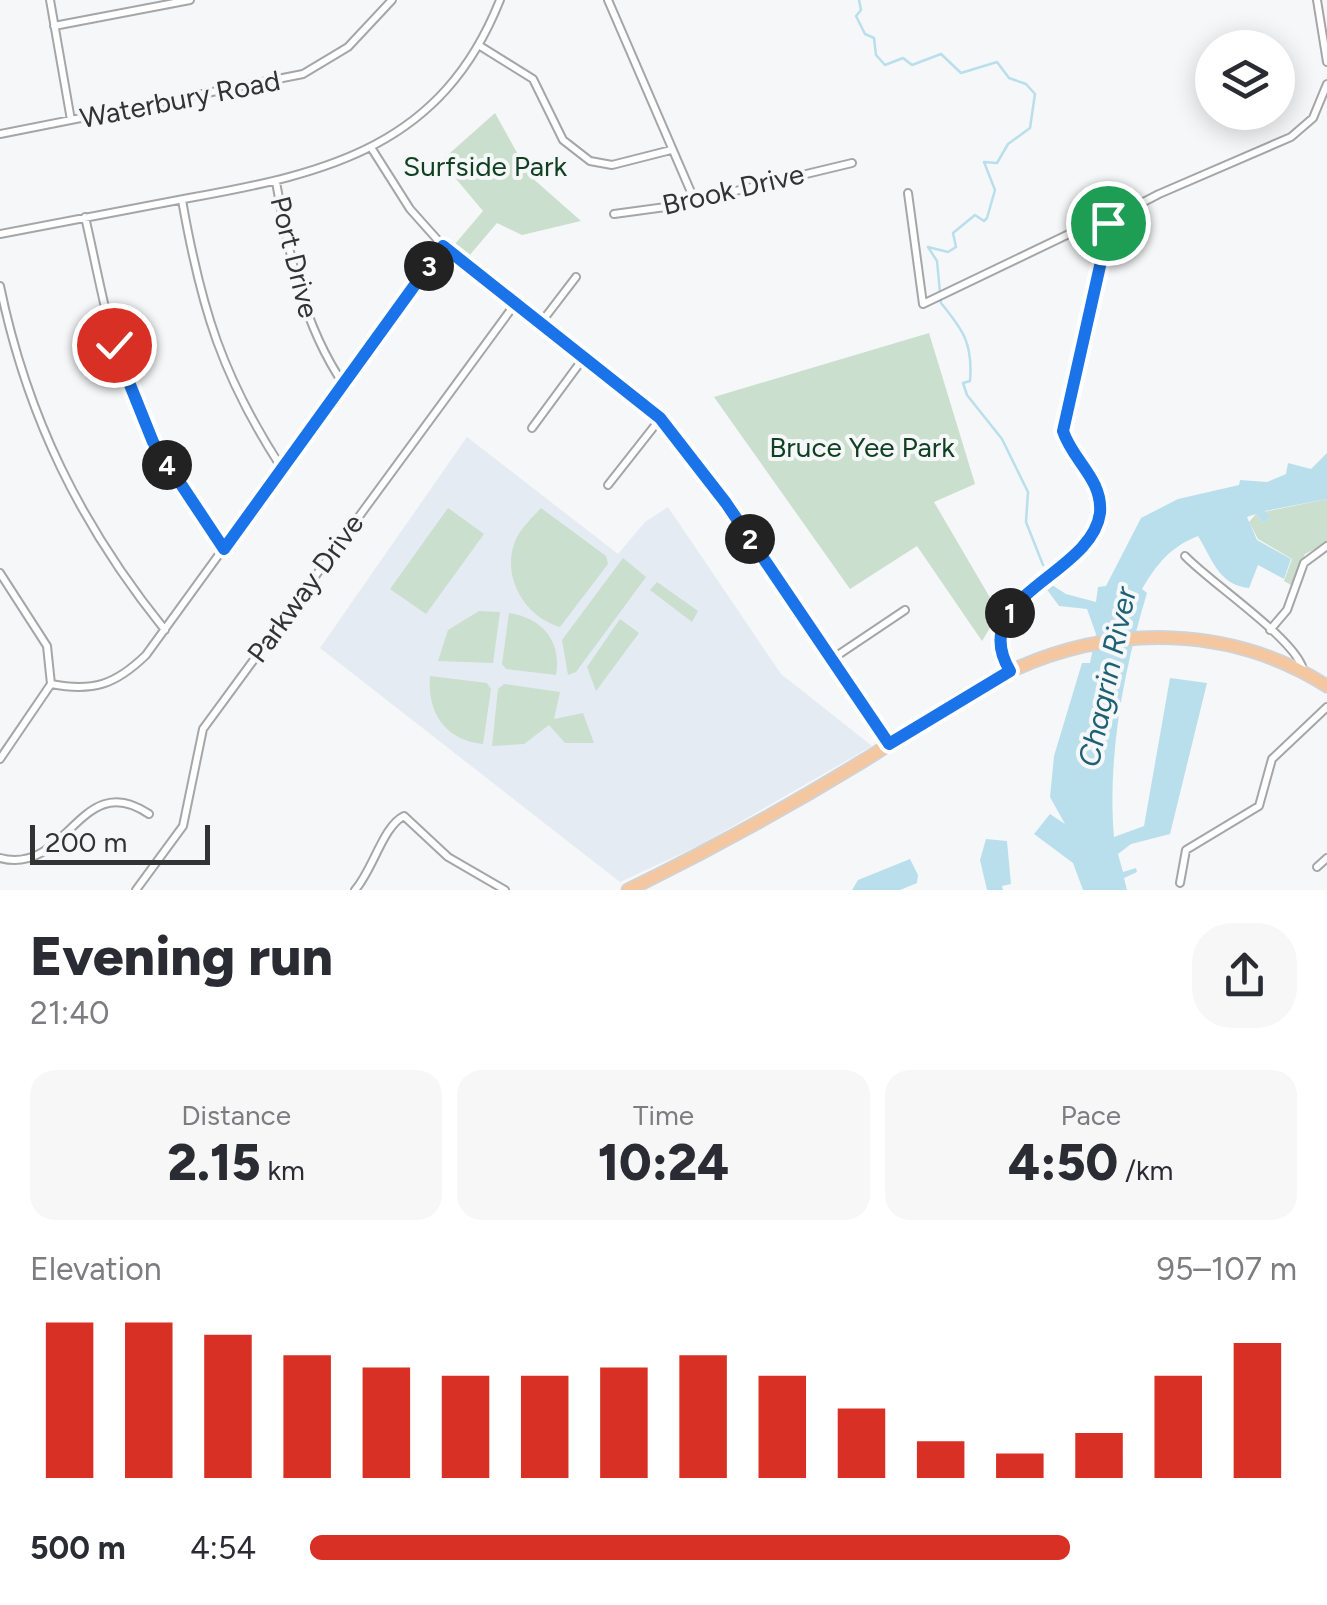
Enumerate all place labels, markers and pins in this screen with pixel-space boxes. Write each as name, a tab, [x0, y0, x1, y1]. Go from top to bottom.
pin	[1066, 181, 1151, 266]
pin: 3	[404, 241, 454, 291]
pin	[72, 303, 157, 388]
pin: 4	[142, 440, 192, 490]
pin: 2	[725, 514, 775, 564]
pin: 1	[985, 588, 1035, 638]

